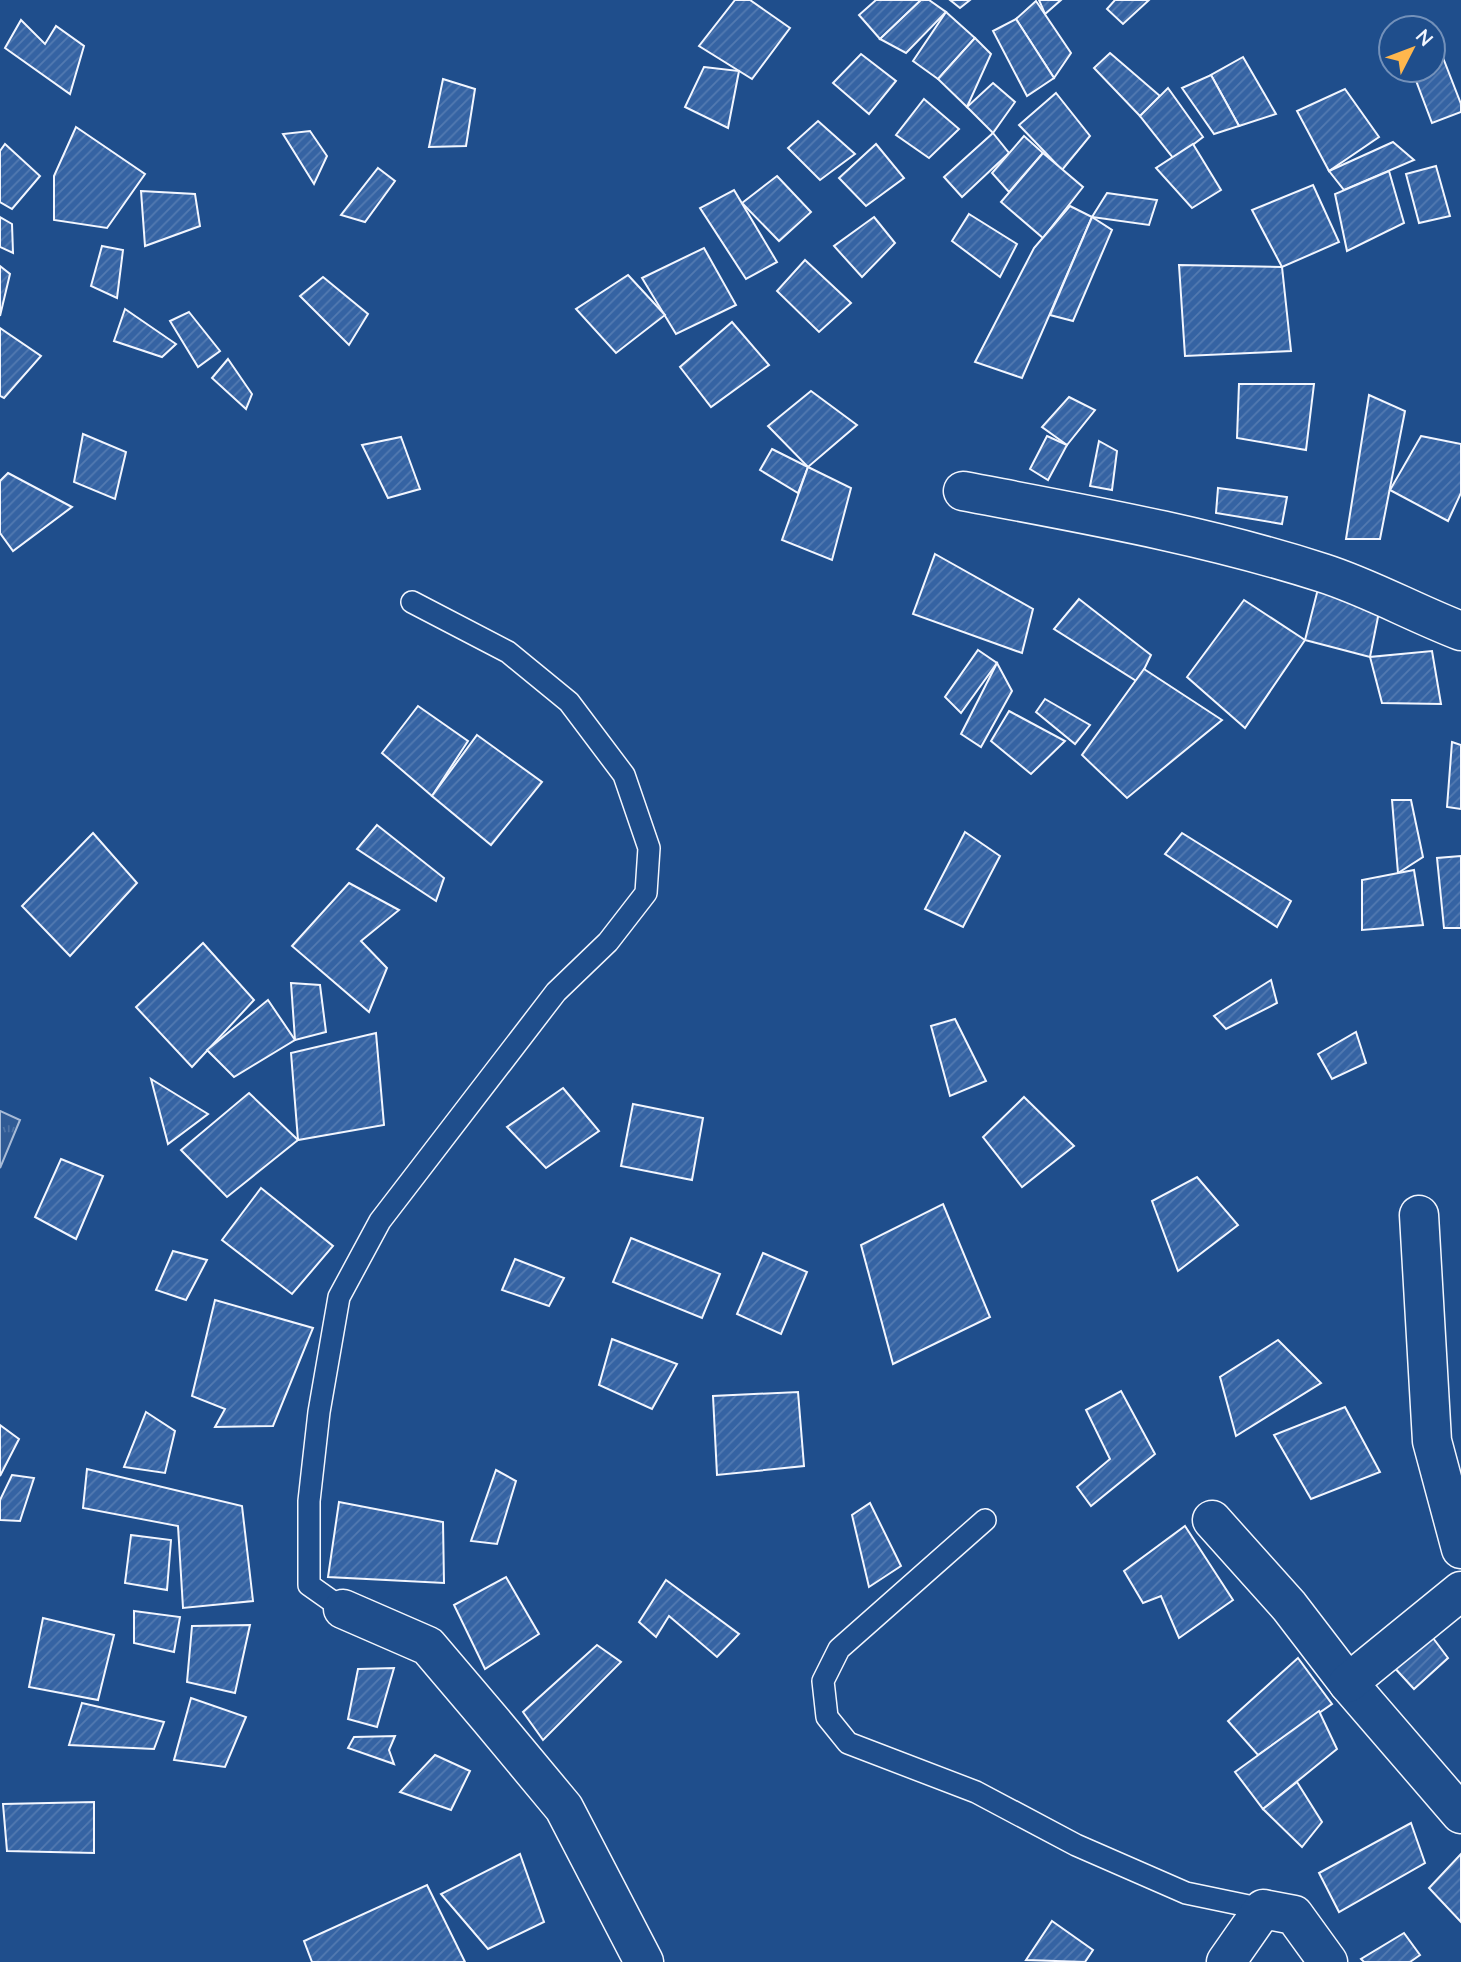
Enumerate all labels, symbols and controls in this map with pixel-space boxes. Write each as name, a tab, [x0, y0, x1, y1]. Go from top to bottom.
north arrow	[1377, 14, 1447, 84]
text: N	[1412, 24, 1438, 50]

